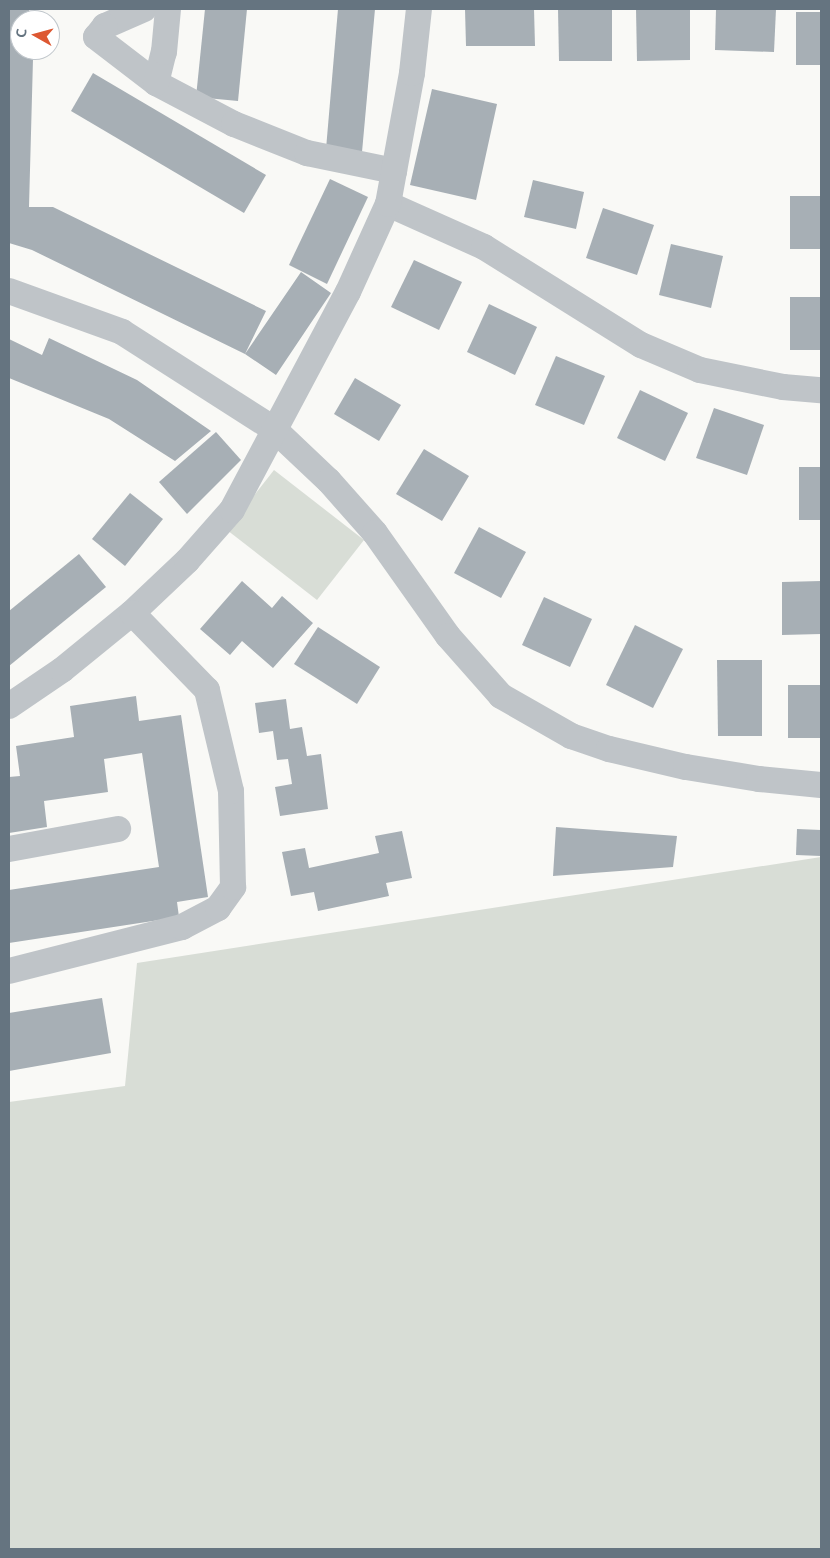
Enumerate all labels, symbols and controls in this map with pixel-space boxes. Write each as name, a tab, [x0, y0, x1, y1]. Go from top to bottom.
north arrow	[10, 10, 60, 60]
text: С	[13, 28, 30, 39]

